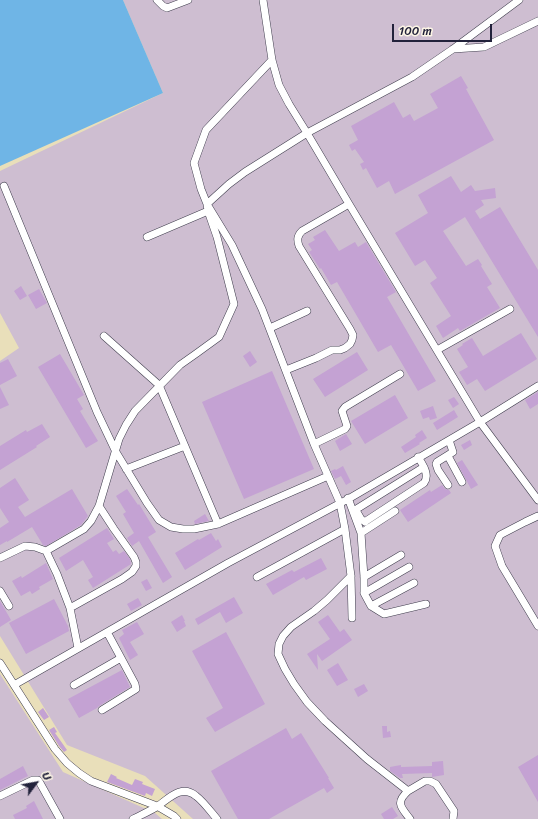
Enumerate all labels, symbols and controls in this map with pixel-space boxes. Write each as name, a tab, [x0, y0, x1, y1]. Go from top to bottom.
scale bar	[394, 16, 494, 42]
text: 100 m	[399, 20, 432, 42]
north arrow	[16, 763, 56, 803]
text: U	[37, 768, 57, 784]

